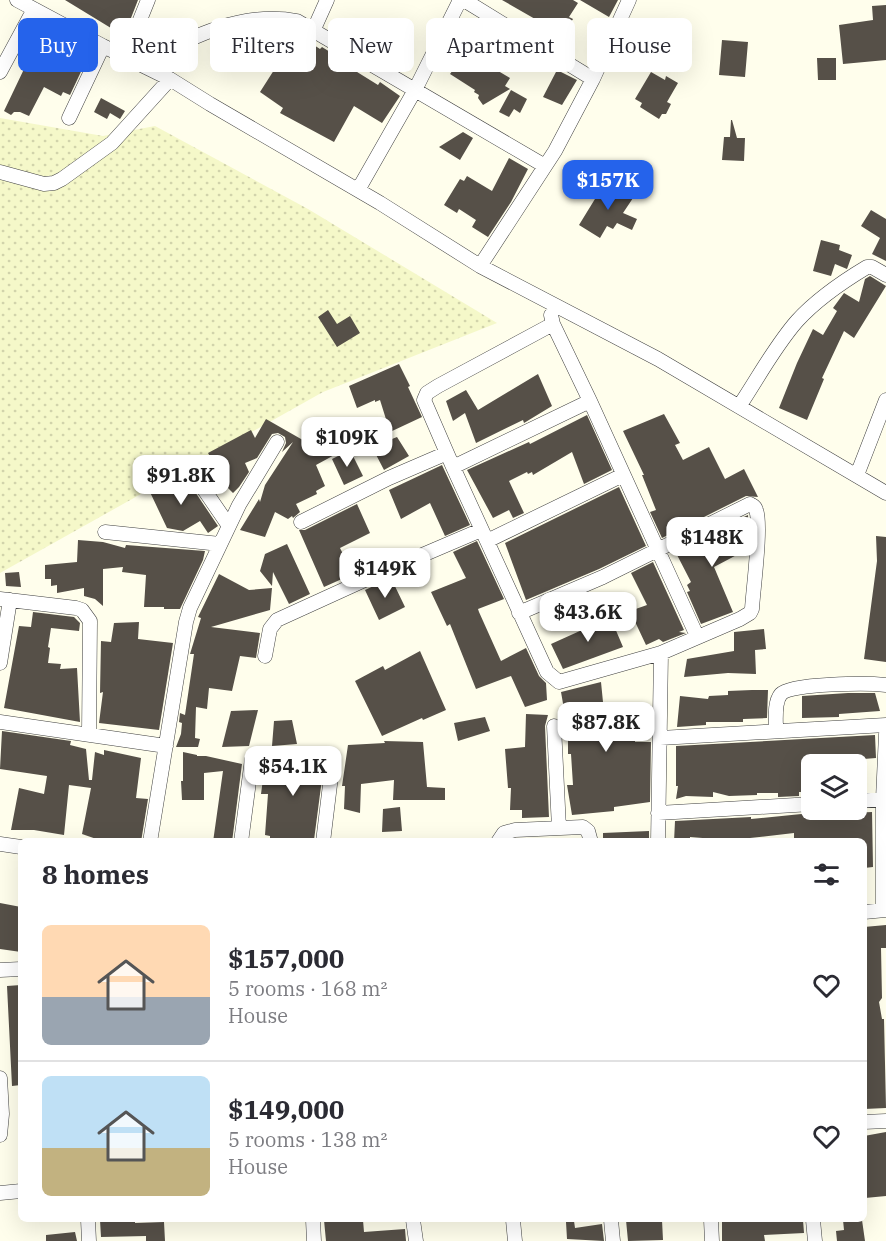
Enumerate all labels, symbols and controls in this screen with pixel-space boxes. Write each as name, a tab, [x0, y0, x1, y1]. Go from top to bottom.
chip: Buy	[18, 18, 98, 72]
chip: Rent	[110, 18, 198, 72]
chip: Filters	[210, 18, 316, 72]
chip: New	[328, 18, 414, 72]
chip: Apartment	[426, 18, 575, 72]
chip: House	[587, 18, 692, 72]
pin: $157K	[566, 160, 650, 211]
text: $157K	[576, 166, 640, 193]
pin: $109K	[305, 417, 389, 468]
text: $109K	[315, 423, 379, 450]
pin: $91.8K	[132, 455, 230, 506]
text: $91.8K	[147, 461, 215, 488]
pin: $148K	[670, 517, 754, 568]
text: $148K	[680, 523, 744, 550]
pin: $149K	[343, 548, 427, 599]
text: $149K	[353, 554, 417, 581]
pin: $43.6K	[539, 592, 637, 643]
text: $43.6K	[554, 598, 622, 625]
pin: $87.8K	[557, 702, 655, 753]
text: $87.8K	[572, 708, 640, 735]
pin: $54.1K	[244, 746, 342, 797]
text: $54.1K	[259, 752, 327, 779]
map controls	[801, 754, 867, 820]
button: layers	[801, 754, 867, 820]
text: 8 homes	[42, 857, 149, 891]
icon: filters	[810, 858, 843, 891]
text: $157,000	[228, 941, 344, 975]
icon: home	[90, 949, 162, 1021]
icon: heart	[810, 969, 843, 1002]
text: 5 rooms · 168 m²	[228, 975, 387, 1002]
text: House	[228, 1002, 288, 1029]
text: $149,000	[228, 1092, 344, 1126]
icon: home	[90, 1100, 162, 1172]
icon: heart	[810, 1120, 843, 1153]
text: 5 rooms · 138 m²	[228, 1126, 387, 1153]
text: House	[228, 1153, 288, 1180]

